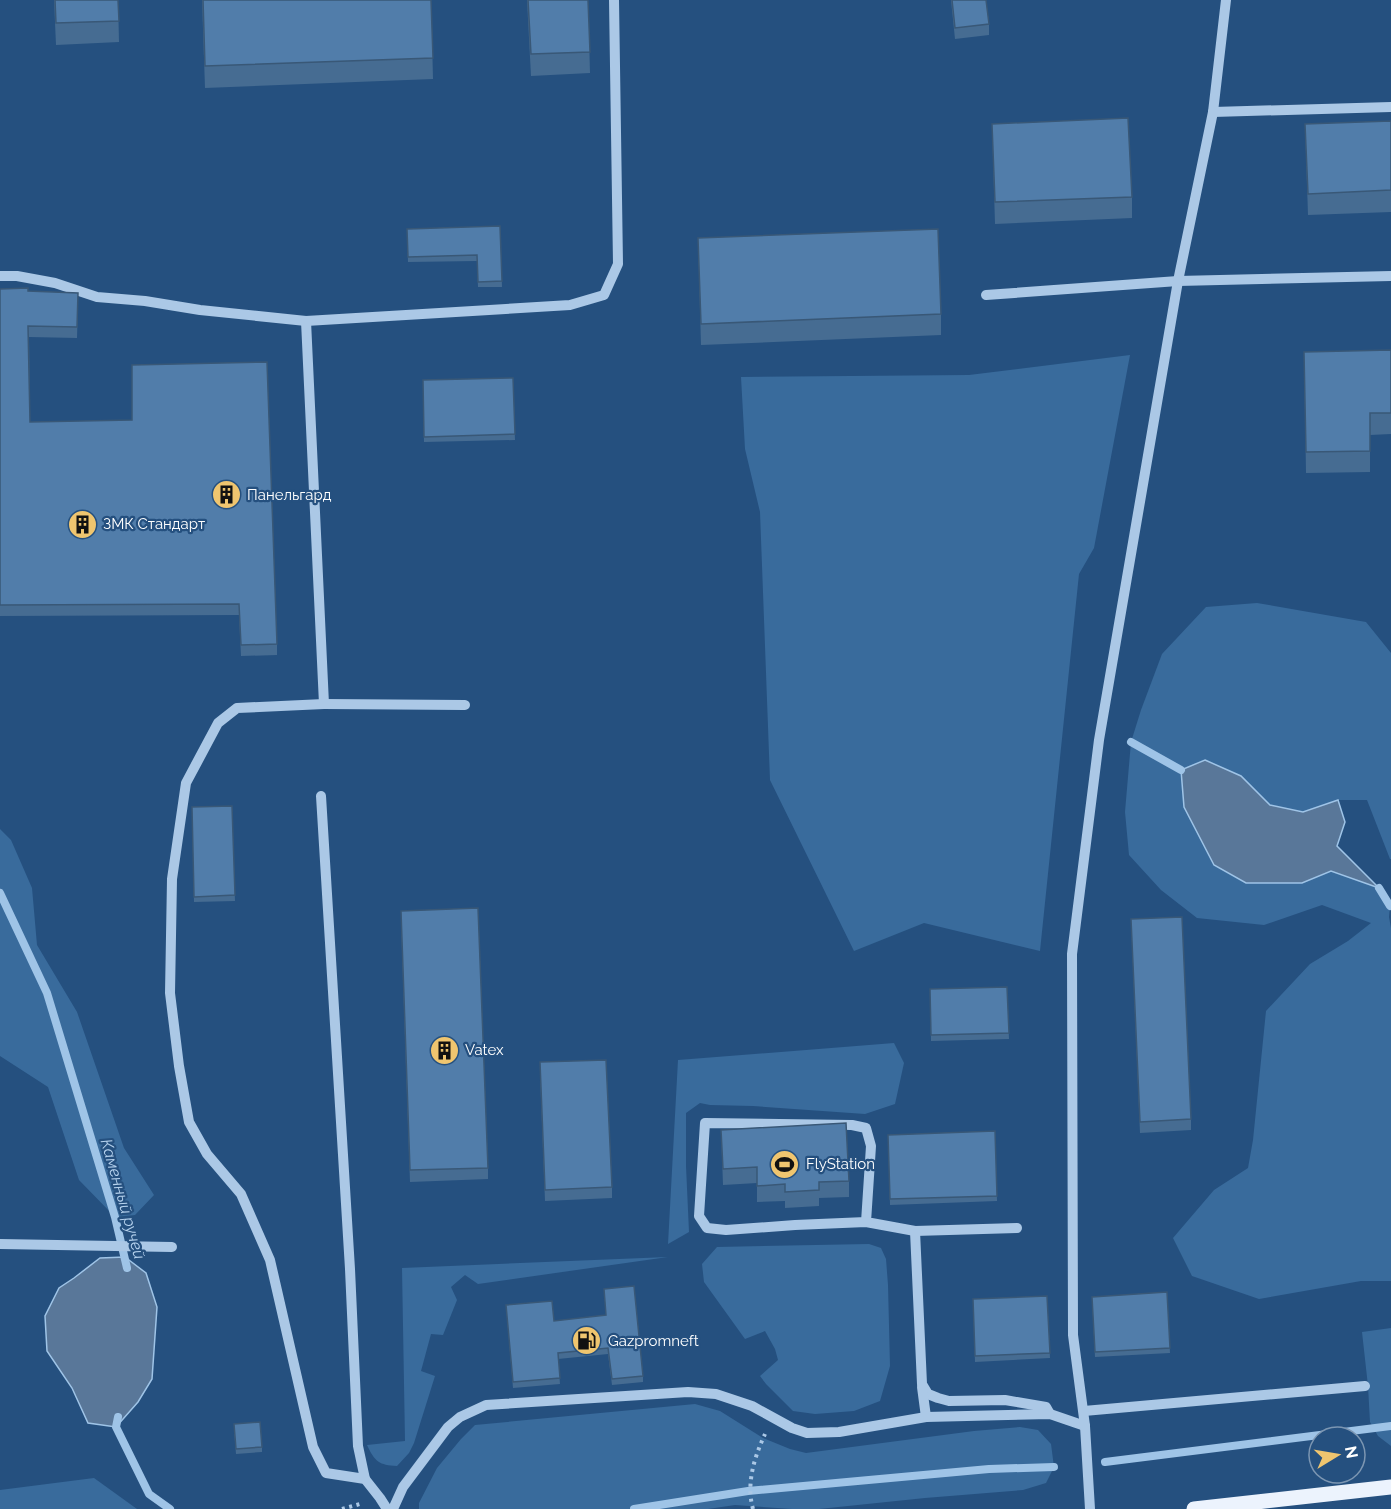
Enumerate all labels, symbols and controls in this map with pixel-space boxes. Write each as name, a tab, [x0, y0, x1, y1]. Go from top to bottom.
building icon: Панельгард	[210, 479, 242, 511]
place label: Панельгард	[247, 486, 332, 504]
building icon: ЗМК Стандарт	[66, 508, 98, 540]
place label: ЗМК Стандарт	[103, 515, 205, 533]
building icon: Vatex	[428, 1034, 460, 1066]
place label: Vatex	[465, 1041, 504, 1059]
water label: Каменный ручей	[97, 1137, 149, 1261]
sports icon: FlyStation	[769, 1148, 801, 1180]
place label: FlyStation	[806, 1155, 875, 1173]
fuel station icon: Gazpromneft	[571, 1325, 603, 1357]
place label: Gazpromneft	[608, 1332, 699, 1350]
north arrow	[1307, 1425, 1367, 1485]
text: N	[1341, 1444, 1362, 1460]

